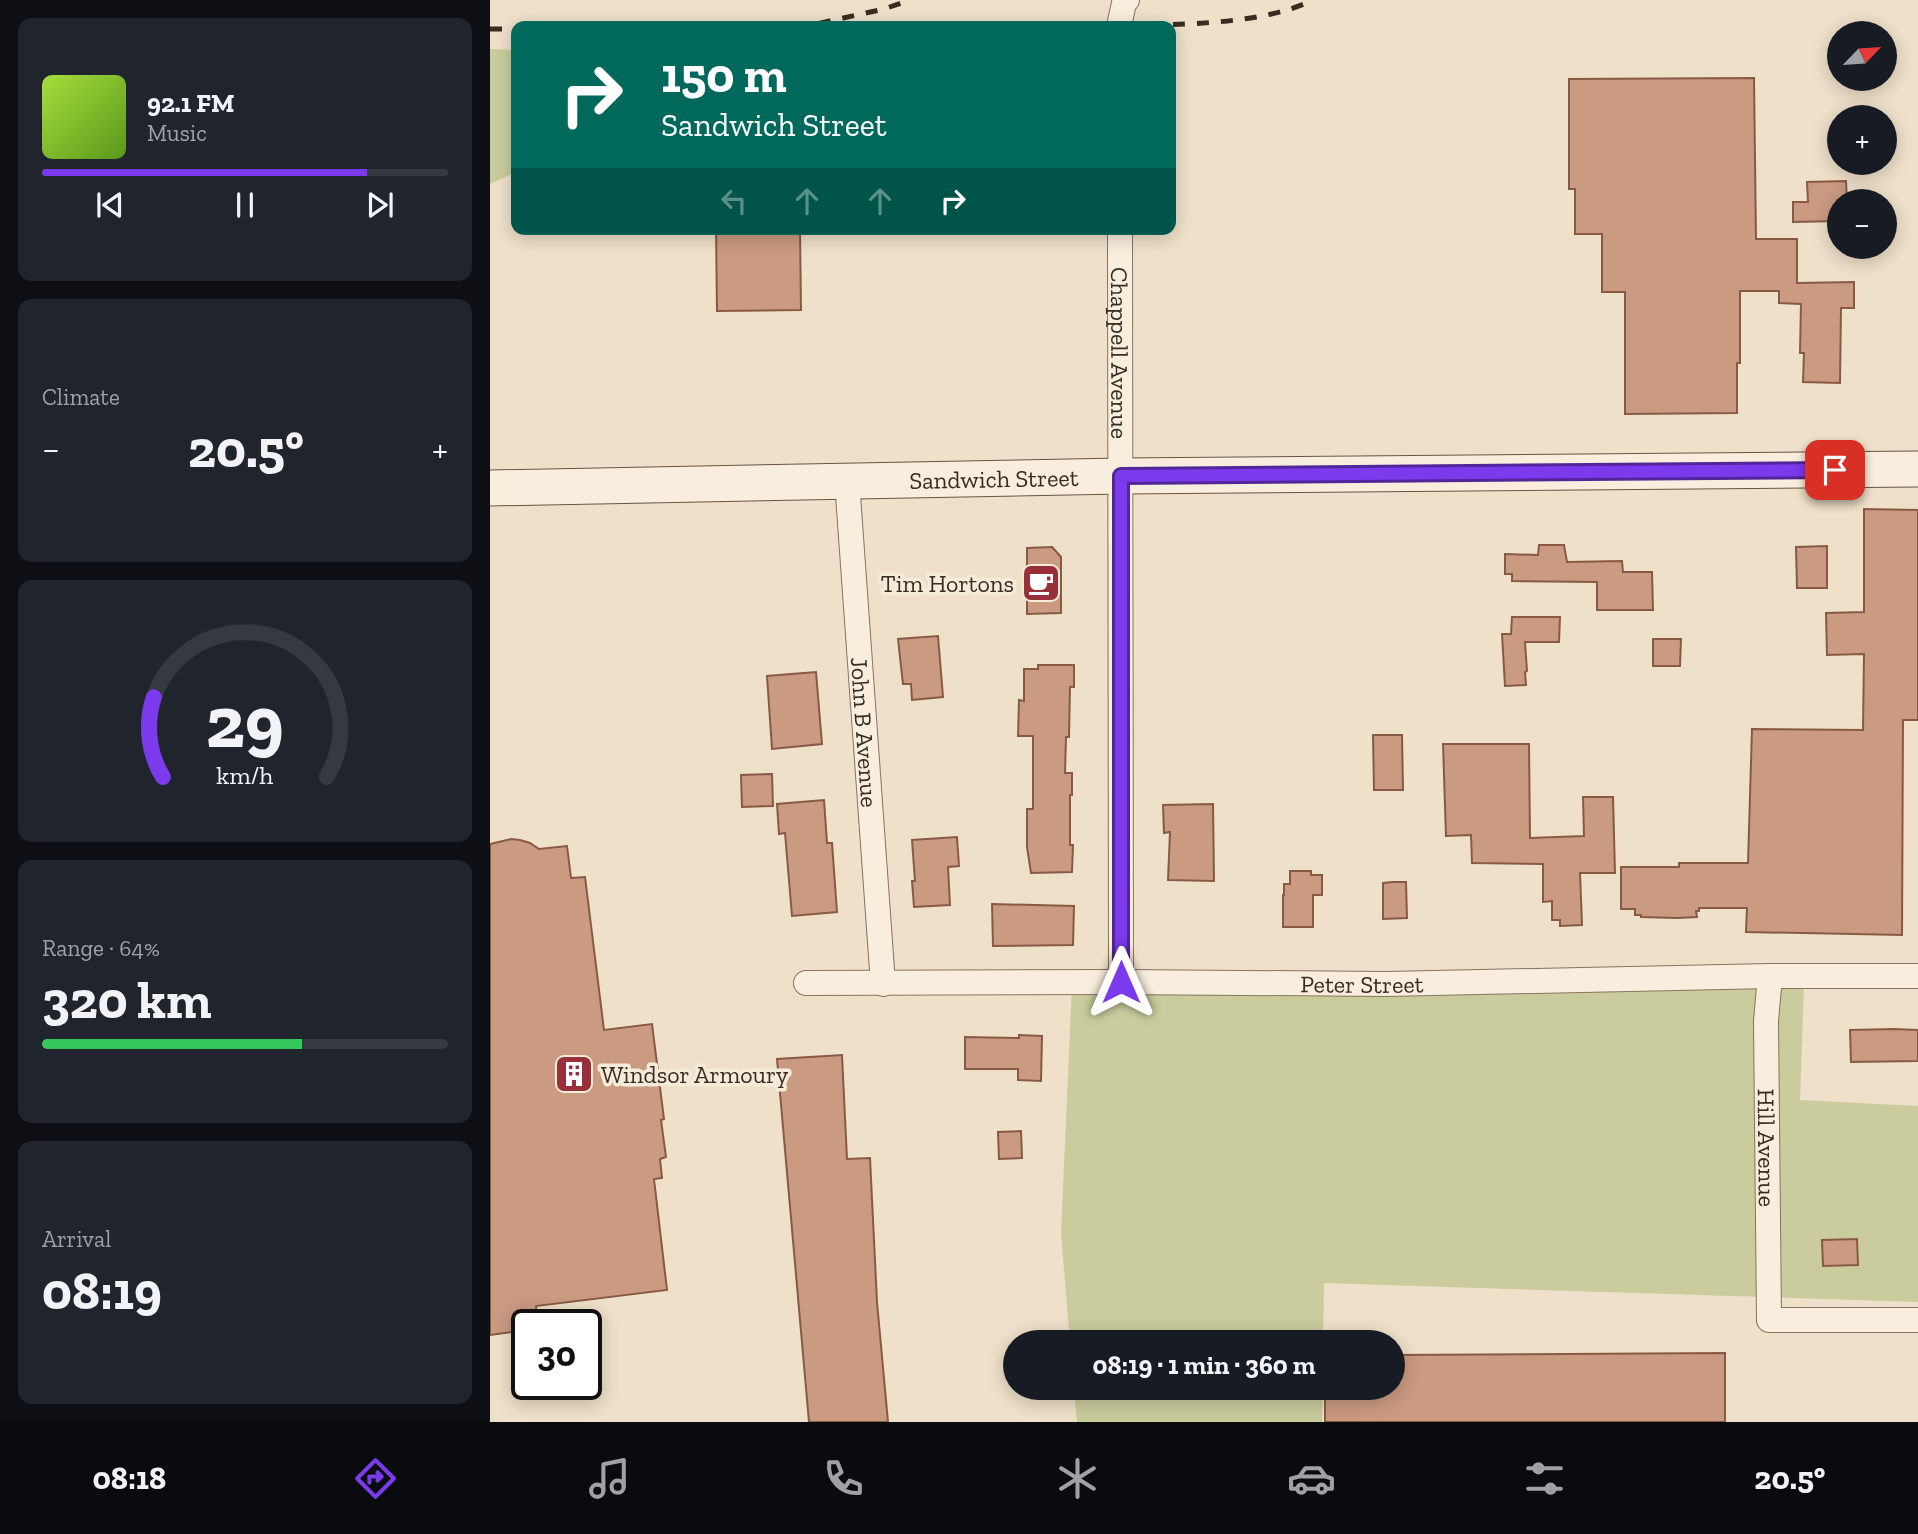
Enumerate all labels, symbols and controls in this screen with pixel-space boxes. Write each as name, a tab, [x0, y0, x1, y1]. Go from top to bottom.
north arrow	[1827, 21, 1897, 91]
map controls	[1827, 21, 1897, 259]
text: 150 m	[661, 46, 787, 105]
icon: right	[546, 49, 637, 140]
text: 92.1 FM	[147, 87, 234, 119]
button: +	[1827, 105, 1897, 175]
text: Sandwich Street	[661, 106, 887, 144]
text: Music	[147, 119, 207, 147]
icon: left	[715, 182, 753, 220]
icon: ahead	[788, 182, 826, 220]
icon: ahead	[861, 182, 899, 220]
icon: right	[934, 182, 972, 220]
icon: previous	[91, 186, 129, 224]
icon: pause	[226, 186, 264, 224]
icon: next	[361, 186, 399, 224]
button: −	[1827, 189, 1897, 259]
street label: Chappell Avenue	[1106, 267, 1135, 439]
text: Climate	[42, 383, 120, 411]
text: 20.5°	[188, 418, 304, 480]
text: −	[42, 426, 60, 472]
text: +	[432, 426, 448, 472]
pin	[1805, 440, 1865, 500]
icon: arrive	[1816, 451, 1854, 489]
street label: Sandwich Street	[909, 462, 1079, 495]
cafe icon: Tim Hortons	[1020, 562, 1062, 604]
place label: Tim Hortons	[881, 569, 1014, 598]
street label: John B Avenue	[845, 656, 885, 809]
text: 29	[206, 678, 284, 766]
text: km/h	[216, 760, 274, 790]
text: Range · 64%	[42, 934, 160, 962]
position arrow	[1084, 945, 1158, 1019]
text: 320 km	[42, 969, 212, 1031]
street label: Peter Street	[1300, 969, 1424, 999]
building icon: Windsor Armoury	[553, 1053, 595, 1095]
place label: Windsor Armoury	[601, 1060, 789, 1089]
street label: Hill Avenue	[1752, 1088, 1782, 1207]
text: Arrival	[42, 1225, 111, 1253]
text: 08:19	[42, 1260, 162, 1322]
speed limit sign: 30	[511, 1309, 602, 1400]
text: 08:19 · 1 min · 360 m	[1092, 1349, 1316, 1381]
icon: directions	[351, 1454, 400, 1503]
icon: music	[585, 1454, 634, 1503]
icon: phone	[819, 1454, 868, 1503]
icon: climate	[1053, 1454, 1102, 1503]
icon: car	[1287, 1454, 1336, 1503]
icon: filters	[1520, 1454, 1569, 1503]
text: 08:18	[92, 1459, 166, 1497]
text: 20.5°	[1754, 1459, 1825, 1497]

